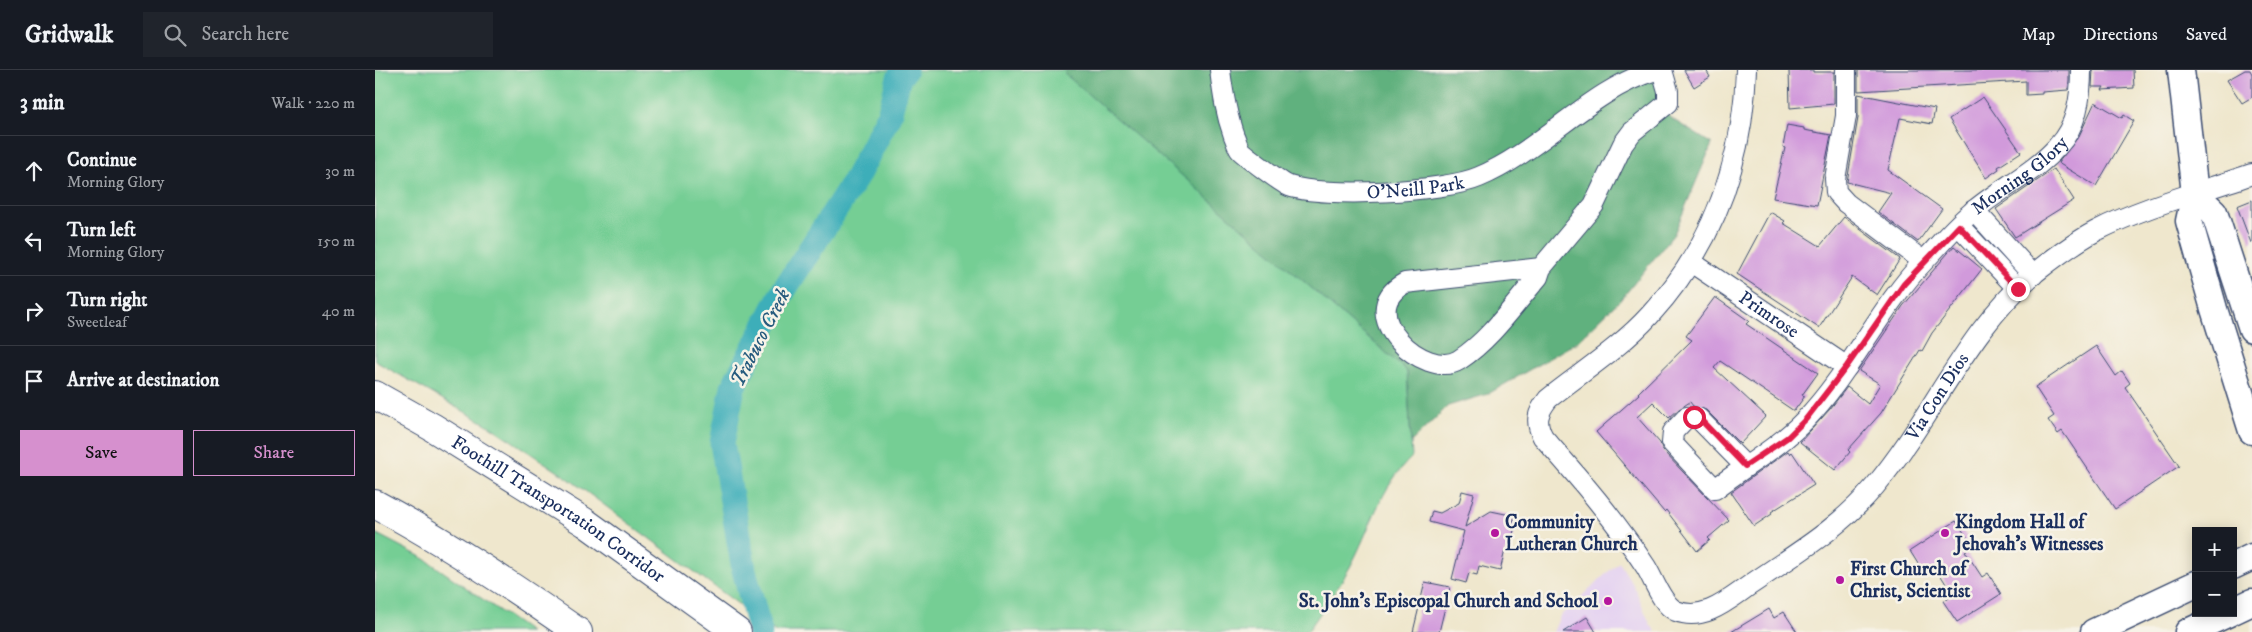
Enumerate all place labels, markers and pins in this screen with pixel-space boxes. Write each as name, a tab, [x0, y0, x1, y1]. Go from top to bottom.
place label: Community Lutheran Church	[1505, 511, 1639, 556]
place label: Kingdom Hall of Jehovah's Witnesses	[1953, 511, 2104, 556]
marker: Community Lutheran Church	[1489, 527, 1501, 539]
marker: Kingdom Hall of Jehovah's Witnesses	[1939, 527, 1951, 539]
place label: First Church of Christ, Scientist	[1850, 558, 1971, 603]
marker: First Church of Christ, Scientist	[1834, 574, 1846, 586]
place label: St. John's Episcopal Church and School	[1299, 590, 1598, 613]
marker: St. John's Episcopal Church and School	[1602, 595, 1614, 607]

